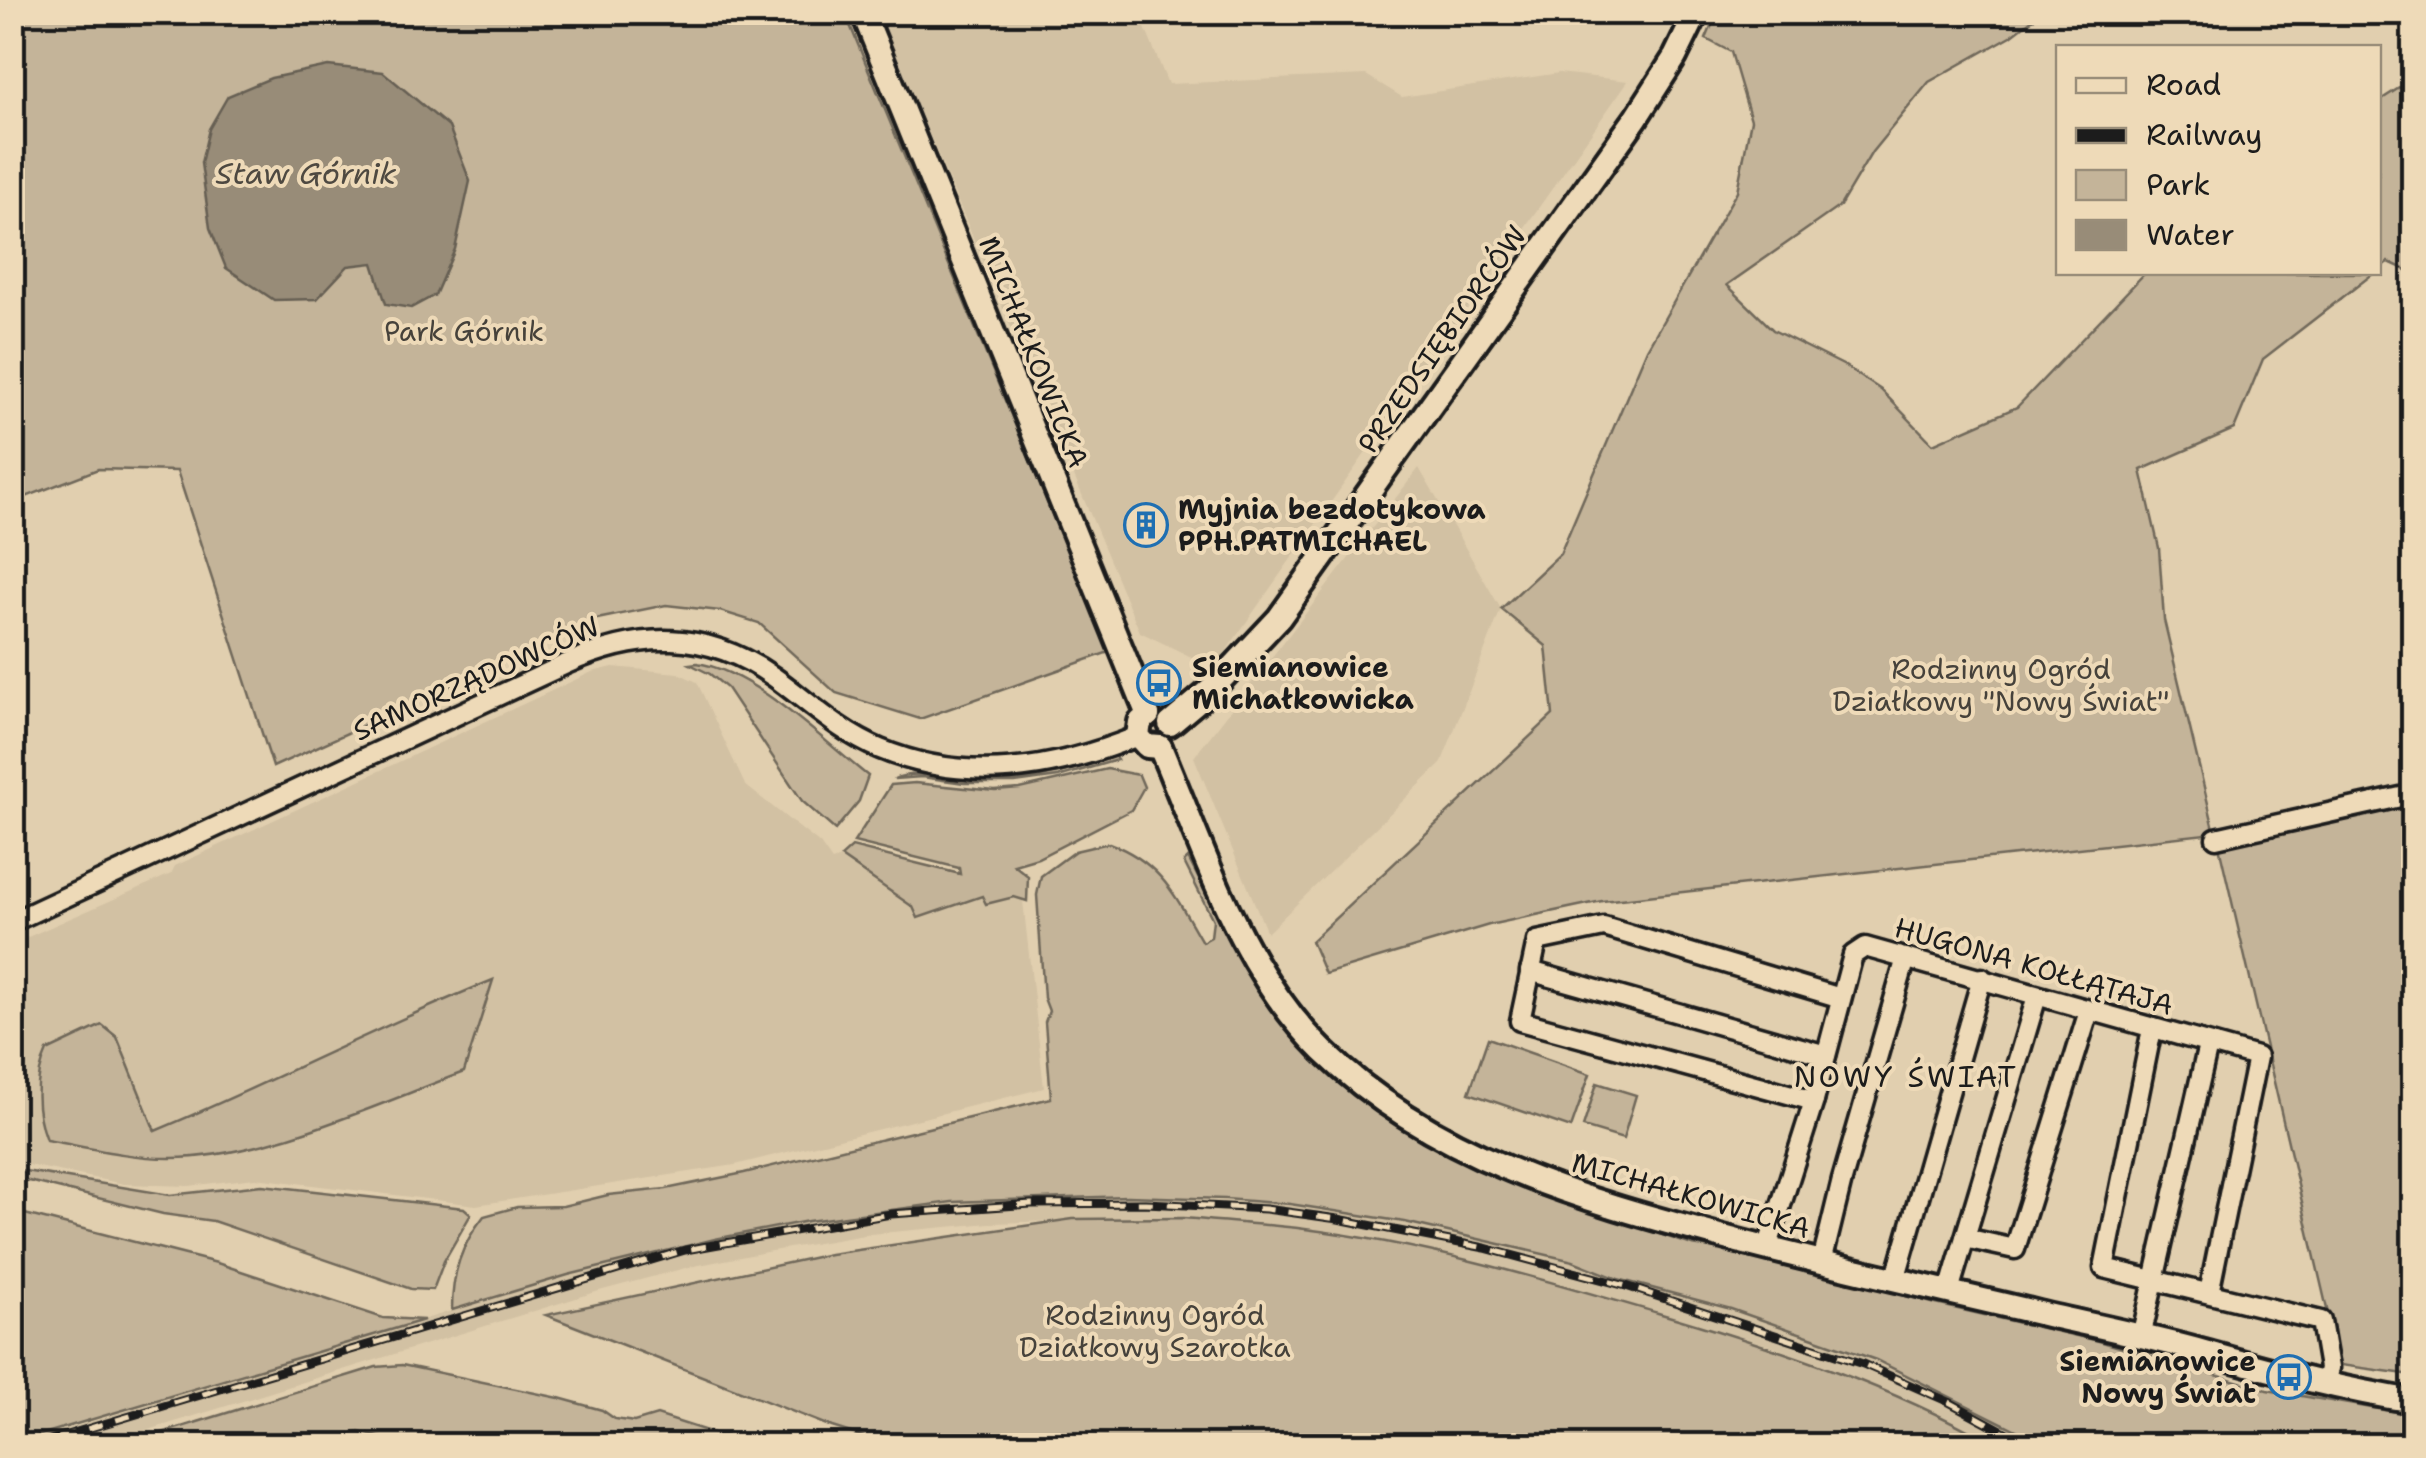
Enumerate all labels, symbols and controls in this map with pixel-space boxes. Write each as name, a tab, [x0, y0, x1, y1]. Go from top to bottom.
legend	[2056, 45, 2381, 275]
text: Road	[2146, 64, 2221, 105]
text: Railway	[2146, 114, 2262, 155]
water label: Staw Górnik	[215, 153, 397, 194]
text: Park	[2146, 164, 2210, 205]
text: Water	[2146, 214, 2235, 255]
street label: PRZEDSIĘBIORCÓW	[1349, 217, 1535, 461]
street label: MICHAŁKOWICKA	[970, 231, 1098, 473]
park label: Park Górnik	[384, 312, 544, 350]
place label: Myjnia bezdotykowa PPH.PATMICHAEL	[1178, 490, 1486, 560]
building icon: Myjnia bezdotykowa PPH.PATMICHAEL	[1123, 502, 1169, 548]
street label: SAMORZĄDOWCÓW	[347, 606, 605, 750]
place label: Siemianowice Michałkowicka	[1192, 648, 1414, 718]
park label: Rodzinny Ogród Działkowy "Nowy Świat"	[1833, 650, 2169, 720]
bus stop icon: Siemianowice Michałkowicka	[1136, 660, 1182, 706]
street label: HUGONA KOŁŁĄTAJA	[1890, 908, 2178, 1024]
district label: NOWY ŚWIAT	[1793, 1056, 2019, 1097]
street label: MICHAŁKOWICKA	[1567, 1143, 1815, 1247]
park label: Rodzinny Ogród Działkowy Szarotka	[1019, 1296, 1291, 1366]
place label: Siemianowice Nowy Świat	[2059, 1342, 2256, 1412]
bus stop icon: Siemianowice Nowy Świat	[2266, 1354, 2312, 1400]

